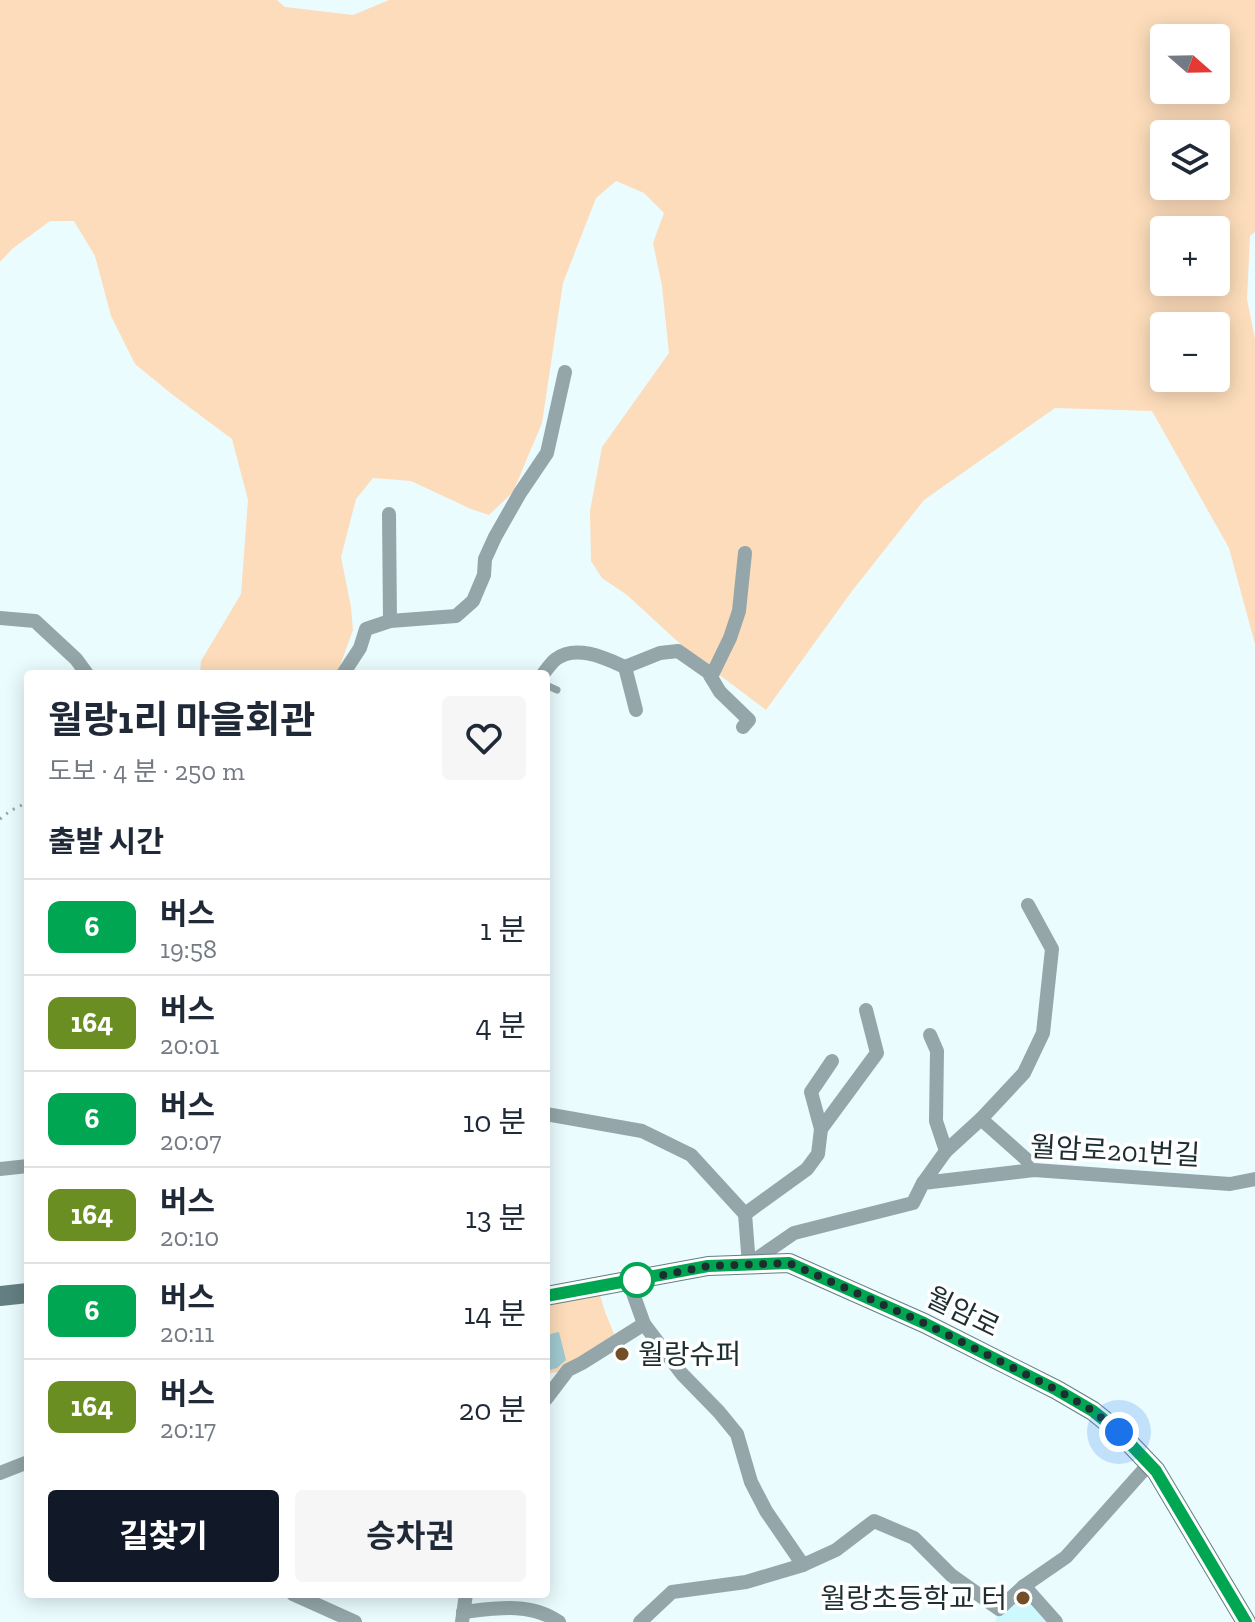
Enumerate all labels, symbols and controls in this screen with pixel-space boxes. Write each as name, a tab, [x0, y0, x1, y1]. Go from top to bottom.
north arrow	[1150, 24, 1230, 104]
map controls	[1150, 24, 1230, 392]
button: layers	[1150, 120, 1230, 200]
button: +	[1150, 216, 1230, 296]
button: −	[1150, 312, 1230, 392]
button: heart	[442, 696, 526, 780]
text: 월랑1리 마을회관	[48, 697, 315, 743]
text: 도보 · 4 분 · 250 m	[48, 755, 245, 787]
text: 출발 시간	[48, 824, 164, 860]
text: 버스	[160, 896, 215, 932]
text: 6	[84, 910, 100, 943]
text: 1 분	[480, 912, 526, 948]
text: 19:58	[160, 933, 217, 965]
text: 버스	[160, 992, 215, 1028]
text: 164	[71, 1006, 113, 1039]
text: 4 분	[475, 1008, 526, 1044]
text: 20:01	[160, 1029, 219, 1061]
text: 버스	[160, 1088, 215, 1124]
text: 6	[84, 1102, 100, 1135]
text: 10 분	[463, 1104, 526, 1140]
text: 20:07	[160, 1125, 221, 1157]
street label: 월암로201번길	[1029, 1130, 1201, 1172]
text: 버스	[160, 1184, 215, 1220]
text: 164	[71, 1198, 113, 1231]
text: 13 분	[465, 1200, 526, 1236]
text: 20:10	[160, 1221, 219, 1253]
unlabelled marker	[620, 1263, 654, 1297]
text: 버스	[160, 1280, 215, 1316]
street label: 월암로	[921, 1280, 1005, 1344]
text: 6	[84, 1294, 100, 1327]
text: 14 분	[464, 1296, 526, 1332]
text: 20:11	[160, 1317, 214, 1349]
place label: 월랑슈퍼	[638, 1338, 741, 1371]
marker: 월랑슈퍼	[613, 1345, 631, 1363]
text: 버스	[160, 1376, 215, 1412]
text: 164	[71, 1390, 113, 1423]
text: 20 분	[459, 1392, 526, 1428]
your location	[1099, 1412, 1139, 1452]
text: 20:17	[160, 1413, 216, 1445]
button: 길찾기	[48, 1490, 279, 1582]
button: 승차권	[295, 1490, 526, 1582]
place label: 월랑초등학교 터	[820, 1582, 1007, 1615]
marker: 월랑초등학교 터	[1014, 1589, 1032, 1607]

